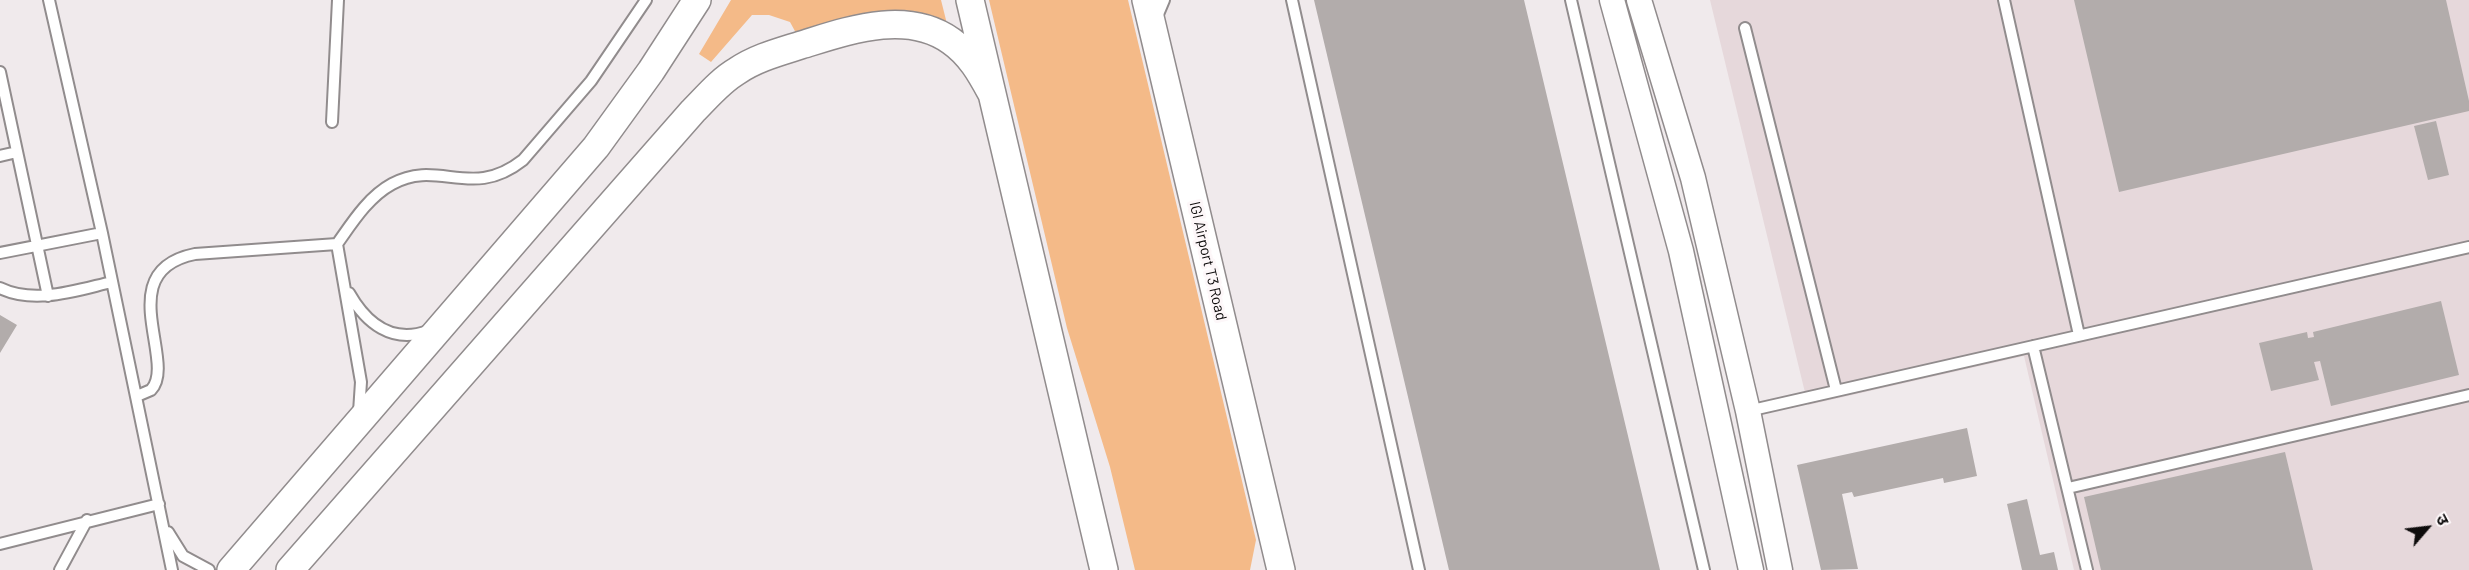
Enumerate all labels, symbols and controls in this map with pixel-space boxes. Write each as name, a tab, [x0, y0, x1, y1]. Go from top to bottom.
street label: IGI Airport T3 Road	[1186, 200, 1230, 322]
north arrow	[2397, 498, 2457, 558]
text: उ	[2433, 511, 2454, 528]

